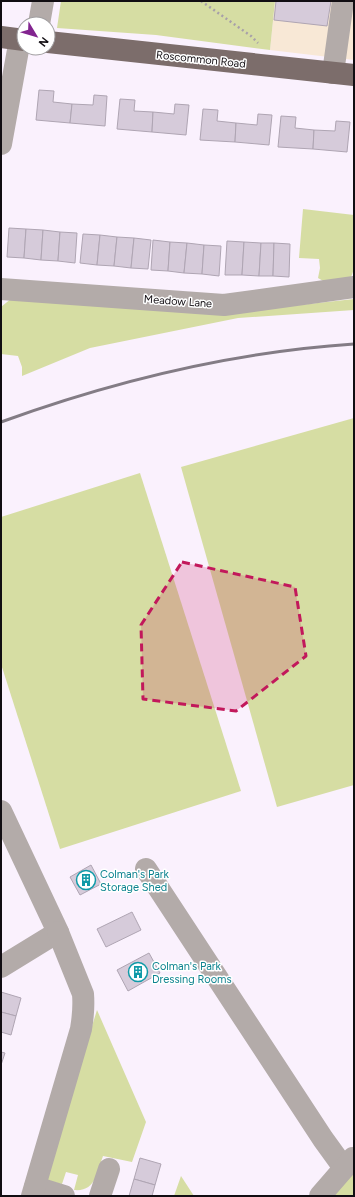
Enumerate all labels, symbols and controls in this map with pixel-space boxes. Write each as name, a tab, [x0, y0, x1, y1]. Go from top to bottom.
north arrow	[16, 16, 56, 56]
text: N	[36, 34, 51, 49]
street label: Roscommon Road	[156, 48, 246, 71]
street label: Meadow Lane	[143, 293, 213, 310]
place label: Colman's Park Storage Shed	[100, 868, 169, 894]
building icon: Colman's Park Storage Shed	[75, 869, 97, 891]
place label: Colman's Park Dressing Rooms	[152, 960, 232, 986]
building icon: Colman's Park Dressing Rooms	[127, 961, 149, 983]

